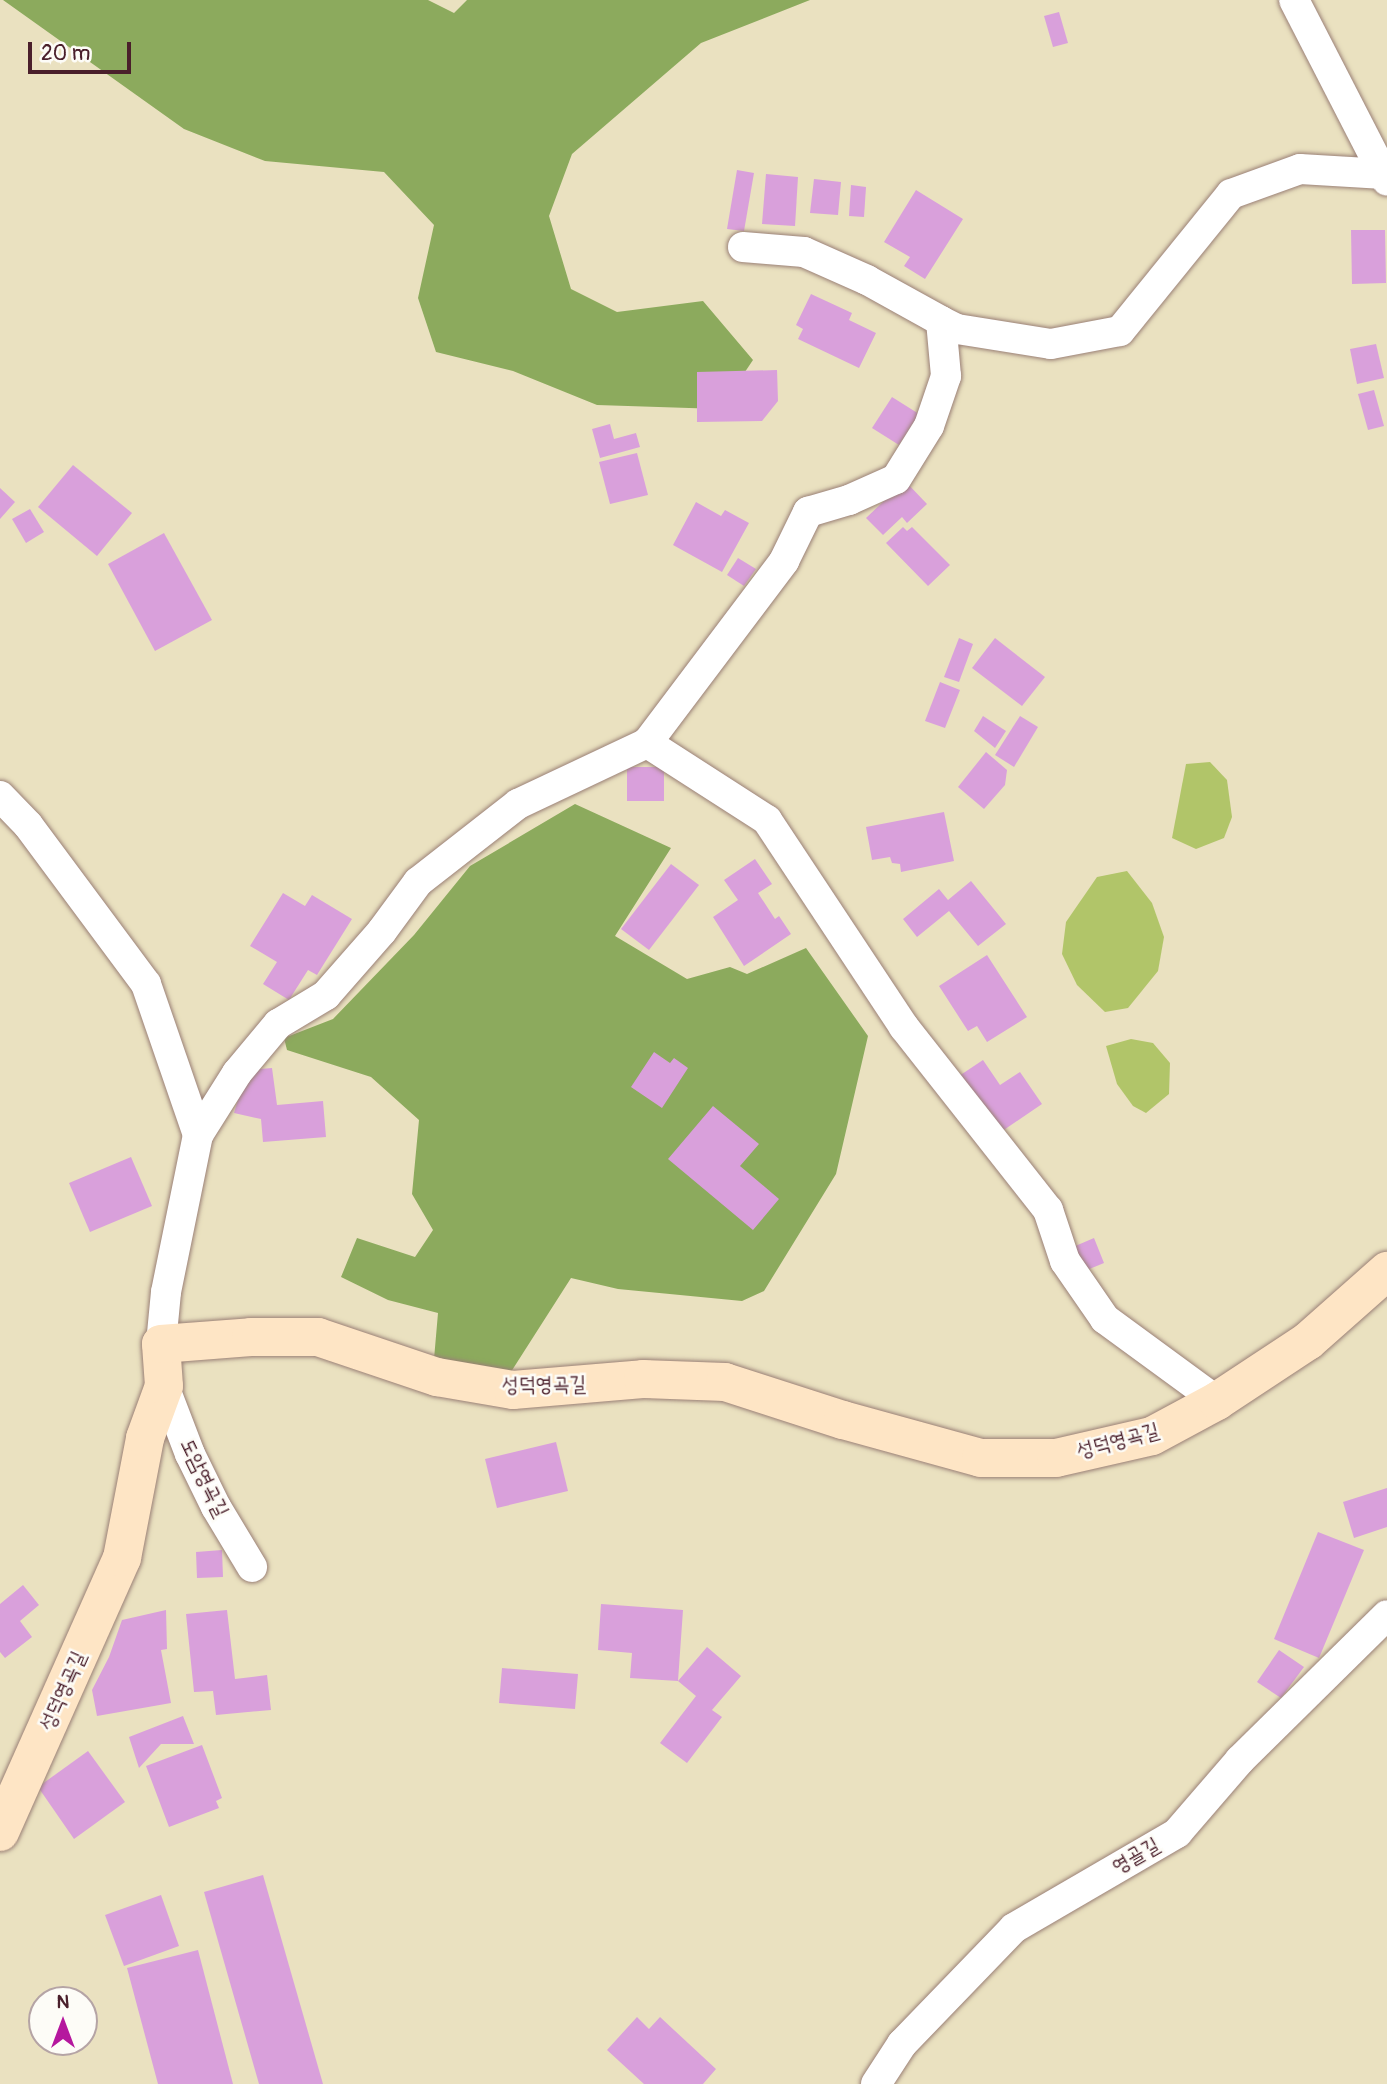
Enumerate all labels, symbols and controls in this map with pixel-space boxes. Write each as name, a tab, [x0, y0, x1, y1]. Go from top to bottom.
scale bar	[32, 28, 135, 72]
text: 20 m	[41, 40, 90, 67]
street label: 성덕영곡길	[502, 1372, 586, 1398]
street label: 성덕영곡길	[1074, 1418, 1162, 1464]
street label: 도암영곡길	[174, 1435, 234, 1521]
street label: 성덕영곡길	[34, 1647, 92, 1735]
street label: 영골길	[1108, 1832, 1164, 1880]
north arrow	[28, 1986, 98, 2056]
text: N	[57, 1990, 69, 2014]

